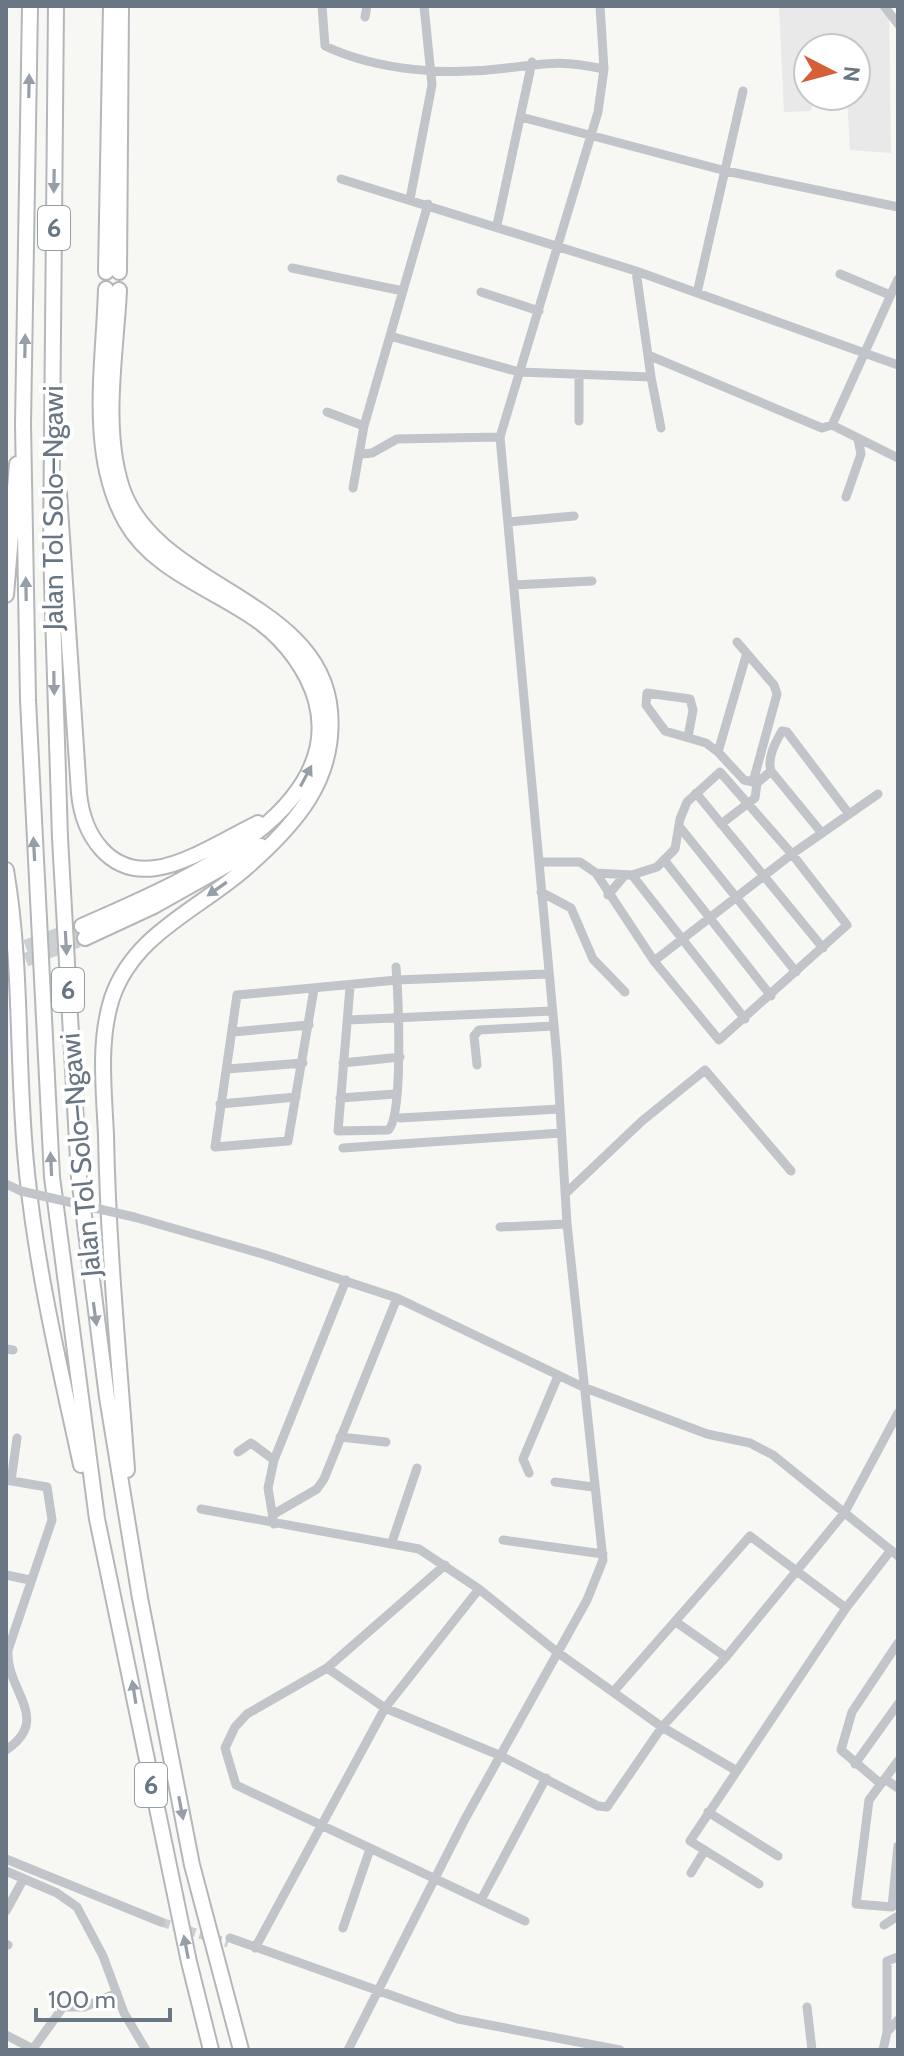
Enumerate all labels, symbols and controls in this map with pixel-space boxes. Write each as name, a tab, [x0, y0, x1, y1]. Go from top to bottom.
north arrow	[792, 32, 872, 112]
text: N	[837, 65, 866, 83]
one-way arrow	[23, 73, 36, 98]
one-way arrow	[48, 169, 61, 194]
road number: 6	[38, 206, 70, 250]
one-way arrow	[18, 333, 31, 358]
street label: Jalan Tol Solo–Ngawi	[36, 386, 70, 631]
one-way arrow	[20, 576, 33, 601]
one-way arrow	[48, 671, 61, 696]
one-way arrow	[298, 765, 312, 787]
one-way arrow	[28, 836, 41, 861]
one-way arrow	[206, 881, 227, 896]
one-way arrow	[59, 931, 72, 956]
road number: 6	[52, 968, 84, 1012]
street label: Jalan Tol Solo–Ngawi	[52, 1032, 108, 1279]
one-way arrow	[44, 1151, 57, 1176]
one-way arrow	[89, 1302, 102, 1327]
one-way arrow	[128, 1680, 140, 1705]
road number: 6	[135, 1763, 167, 1807]
one-way arrow	[175, 1795, 187, 1820]
one-way arrow	[179, 1934, 192, 1959]
scale bar	[36, 1972, 170, 2022]
text: 100 m	[48, 1985, 116, 2014]

